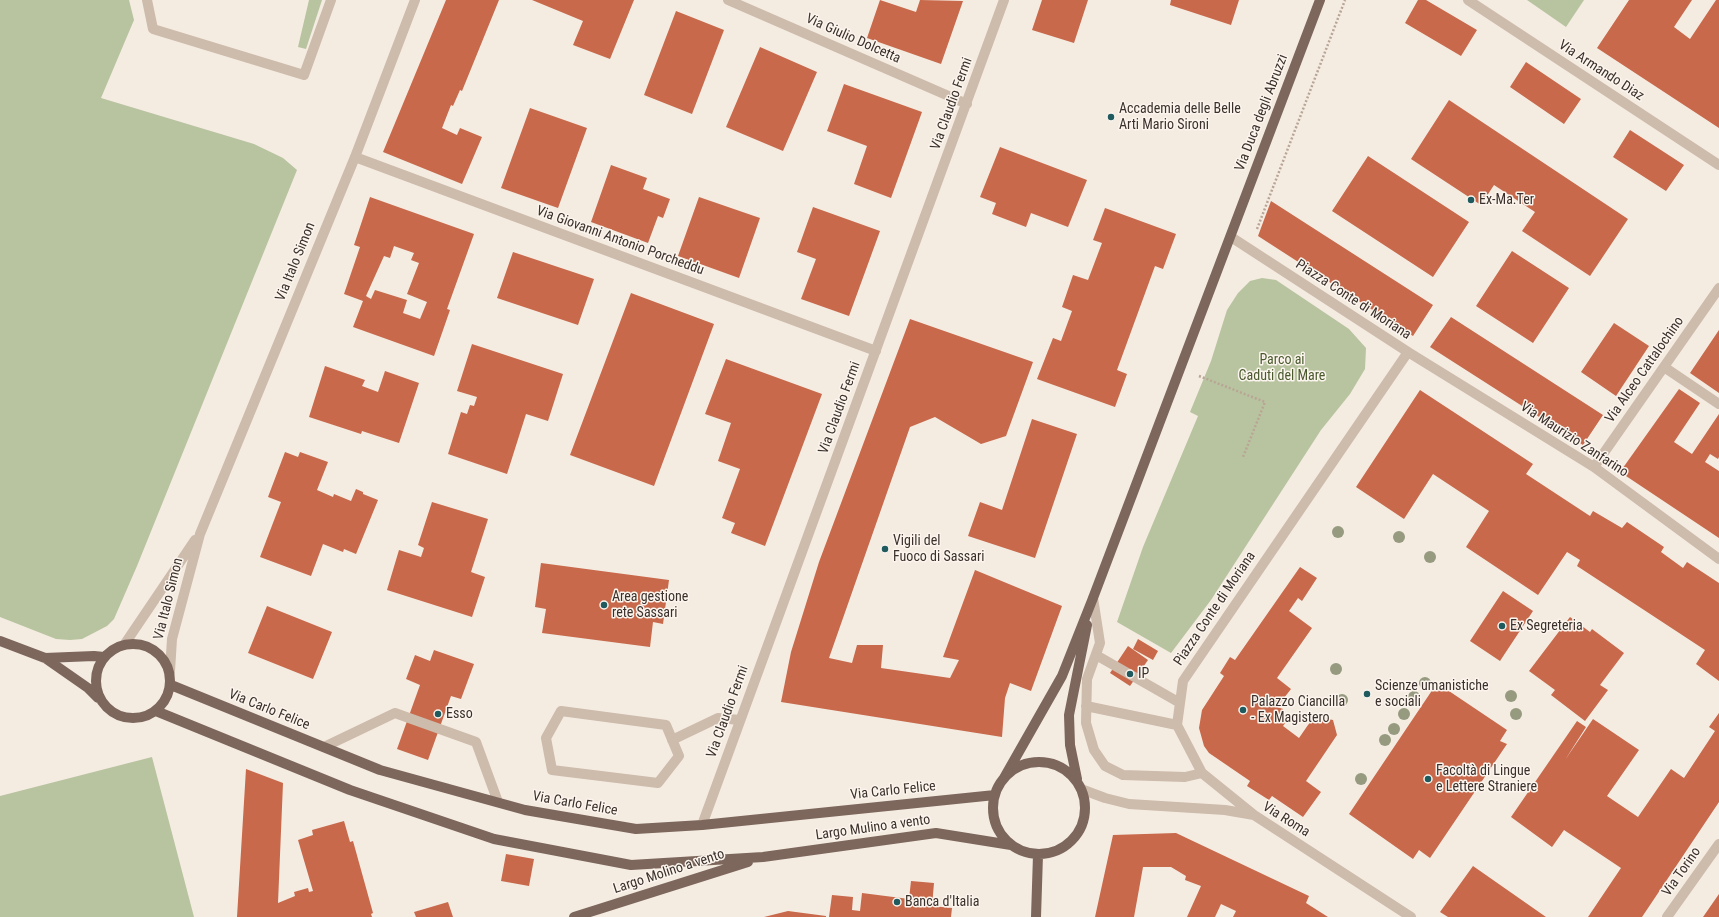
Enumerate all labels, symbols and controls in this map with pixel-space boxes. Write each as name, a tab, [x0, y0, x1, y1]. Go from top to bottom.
street label: Via Giulio Dolcetta	[803, 11, 903, 67]
street label: Via Armando Diaz	[1555, 37, 1647, 105]
street label: Via Duca degli Abruzzi	[1232, 52, 1292, 174]
street label: Via Claudio Fermi	[927, 55, 977, 153]
place label: Accademia delle Belle Arti Mario Sironi	[1119, 101, 1241, 134]
marker: Accademia delle Belle Arti Mario Sironi	[1106, 112, 1116, 122]
place label: Ex-Ma.Ter	[1479, 192, 1534, 208]
marker: Ex-Ma.Ter	[1466, 195, 1476, 205]
street label: Via Giovanni Antonio Porcheddu	[534, 203, 706, 279]
street label: Via Italo Simon	[273, 220, 319, 304]
street label: Piazza Conte di Moriana	[1292, 256, 1414, 344]
street label: Via Alceo Cattalochino	[1602, 314, 1688, 426]
park label: Parco ai Caduti del Mare	[1239, 352, 1325, 384]
street label: Via Claudio Fermi	[815, 359, 865, 457]
street label: Via Maurizio Zanfarino	[1517, 399, 1631, 481]
place label: Vigili del Fuoco di Sassari	[893, 533, 984, 566]
marker: Vigili del Fuoco di Sassari	[880, 544, 890, 554]
street label: Piazza Conte di Moriana	[1171, 549, 1259, 669]
street label: Via Italo Simon	[151, 556, 187, 642]
place label: Area gestione rete Sassari	[612, 589, 688, 622]
marker: Area gestione rete Sassari	[599, 600, 609, 610]
place label: Ex Segreteria	[1510, 618, 1583, 634]
marker: Ex Segreteria	[1497, 621, 1507, 631]
street label: Via Claudio Fermi	[703, 663, 753, 761]
place label: IP	[1138, 666, 1149, 682]
marker: IP	[1125, 669, 1135, 679]
place label: Scienze umanistiche e sociali	[1375, 678, 1489, 710]
street label: Via Carlo Felice	[226, 686, 312, 734]
marker: Scienze umanistiche e sociali	[1362, 689, 1372, 699]
place label: Palazzo Ciancilla - Ex Magistero	[1251, 694, 1345, 726]
marker: Palazzo Ciancilla - Ex Magistero	[1238, 705, 1248, 715]
place label: Esso	[446, 706, 473, 722]
marker: Esso	[433, 709, 443, 719]
place label: Facoltà di Lingue e Lettere Straniere	[1436, 763, 1537, 796]
marker: Facoltà di Lingue e Lettere Straniere	[1423, 774, 1433, 784]
street label: Via Carlo Felice	[849, 778, 937, 804]
street label: Via Carlo Felice	[531, 788, 619, 820]
street label: Via Roma	[1259, 799, 1313, 841]
street label: Largo Mulino a vento	[815, 812, 931, 844]
street label: Via Torino	[1659, 844, 1705, 900]
street label: Largo Molino a vento	[611, 846, 727, 898]
place label: Banca d'Italia	[905, 894, 979, 910]
marker: Banca d'Italia	[892, 897, 902, 907]

